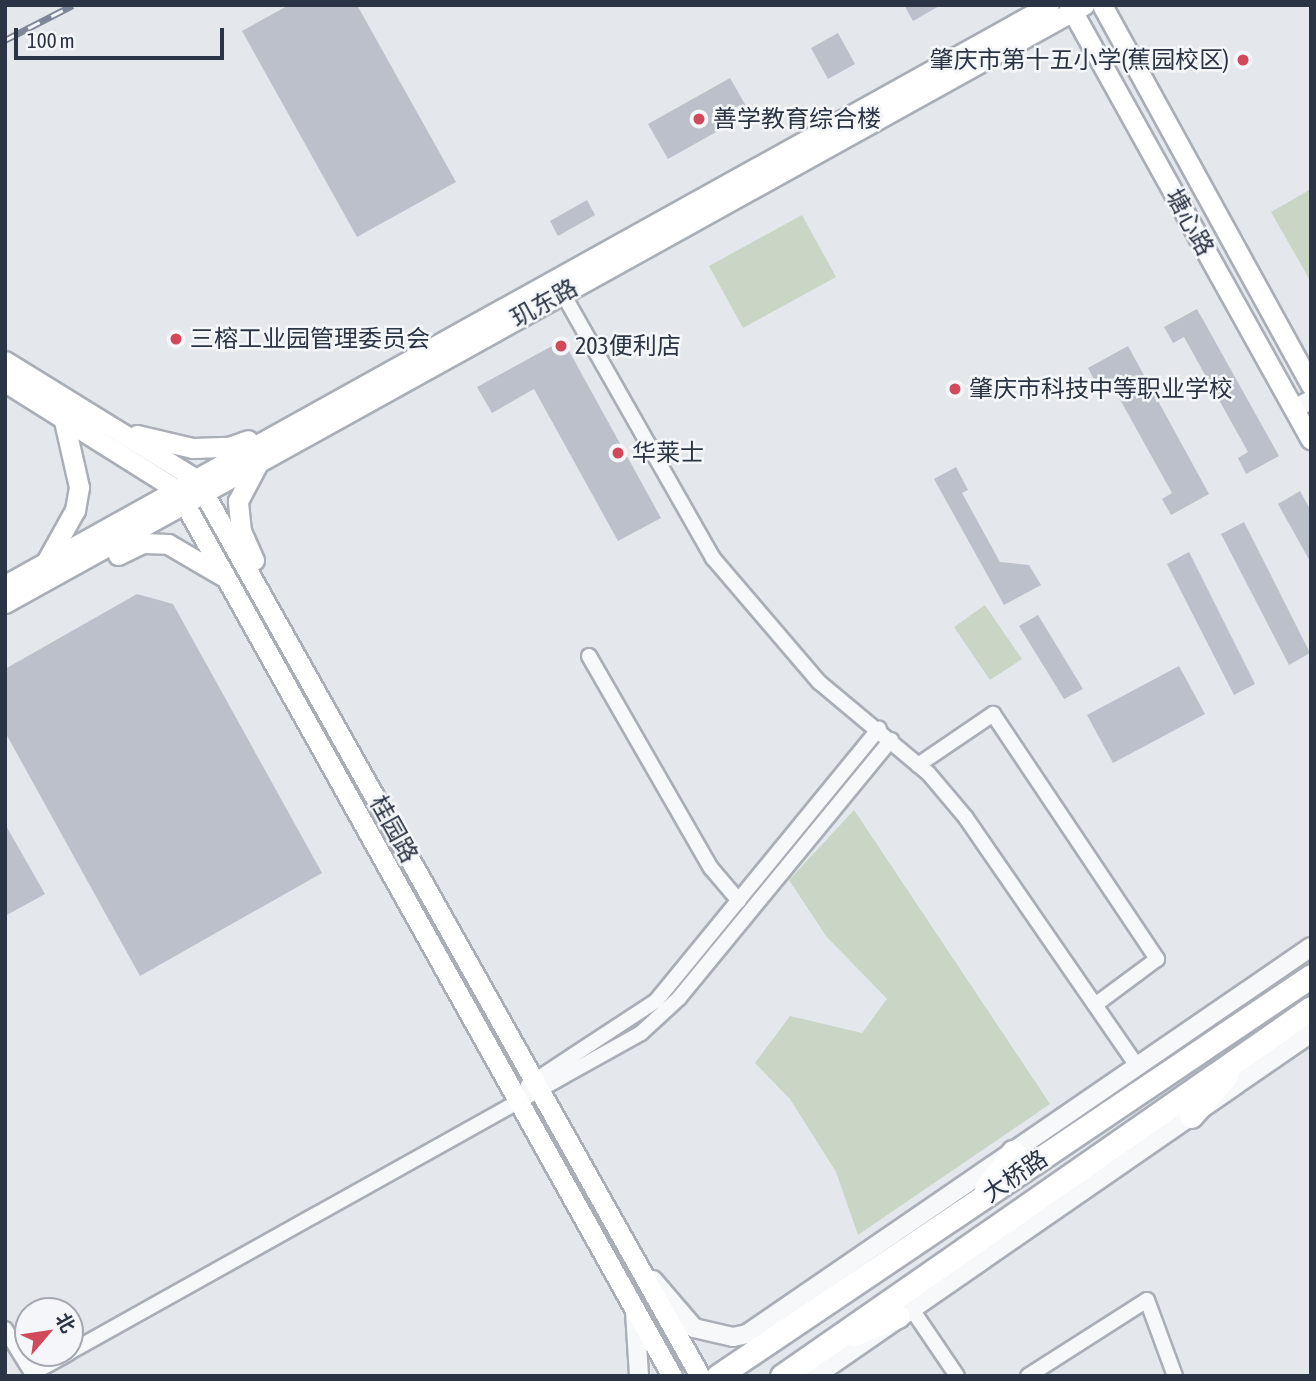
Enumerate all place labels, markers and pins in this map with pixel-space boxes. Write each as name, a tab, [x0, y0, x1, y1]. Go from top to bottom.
place label: 肇庆市第十五小学(蕉园校区)	[929, 46, 1229, 74]
marker: 肇庆市第十五小学(蕉园校区)	[1235, 52, 1251, 68]
place label: 善学教育综合楼	[713, 105, 881, 133]
marker: 善学教育综合楼	[691, 111, 707, 127]
place label: 三榕工业园管理委员会	[190, 325, 430, 353]
marker: 三榕工业园管理委员会	[168, 331, 184, 347]
place label: 203便利店	[575, 332, 681, 360]
marker: 203便利店	[553, 338, 569, 354]
place label: 肇庆市科技中等职业学校	[969, 375, 1233, 403]
marker: 肇庆市科技中等职业学校	[947, 381, 963, 397]
place label: 华莱士	[632, 439, 704, 467]
marker: 华莱士	[610, 445, 626, 461]

